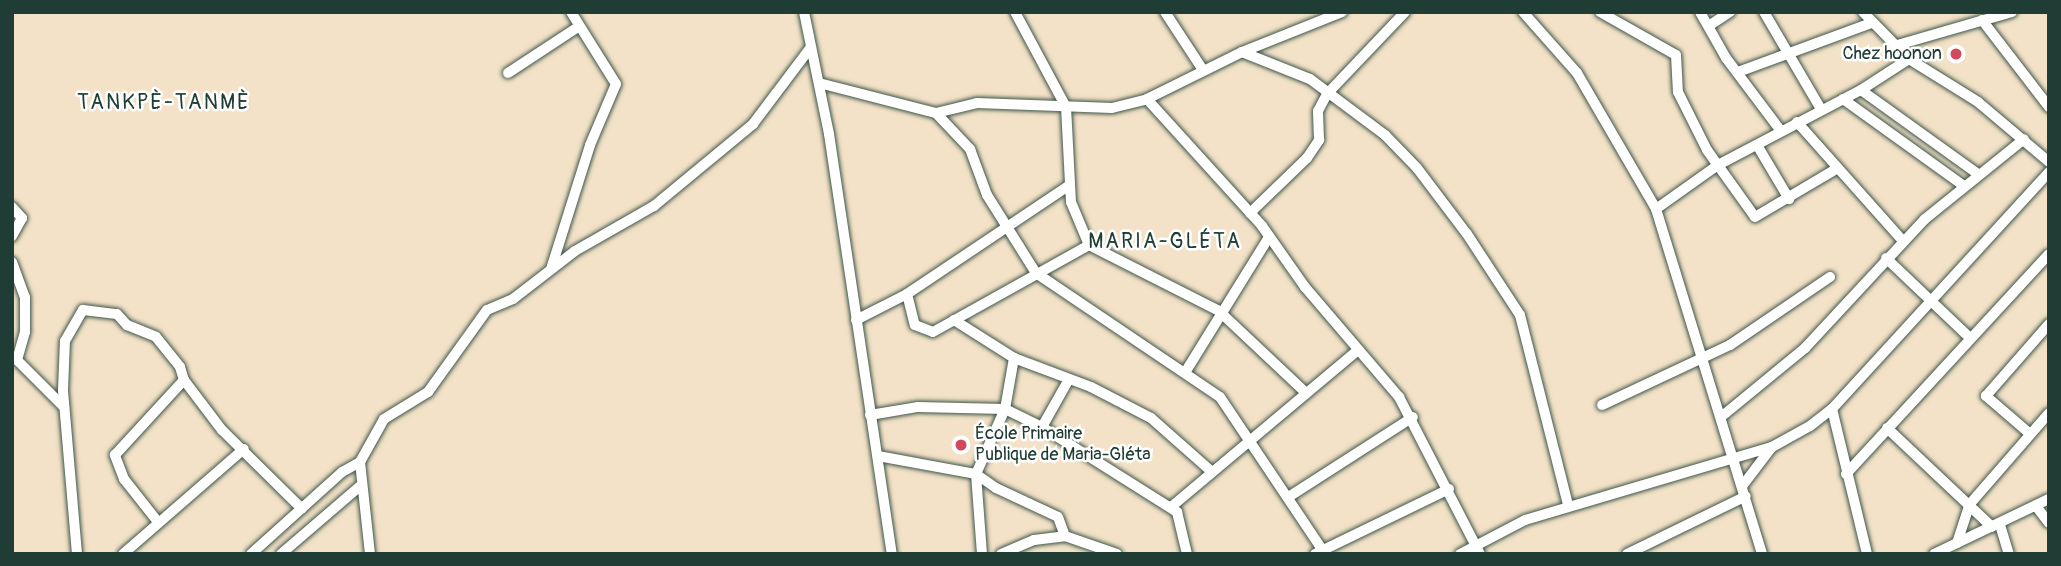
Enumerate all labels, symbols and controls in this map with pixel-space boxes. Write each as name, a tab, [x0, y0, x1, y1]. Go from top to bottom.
place label: Chez hoonon	[1842, 43, 1942, 65]
marker: Chez hoonon	[1948, 46, 1964, 62]
district label: TANKPÈ-TANMÈ	[79, 90, 249, 116]
district label: MARIA-GLÉTA	[1090, 229, 1240, 255]
place label: École Primaire Publique de Maria-Gléta	[975, 424, 1151, 466]
marker: École Primaire Publique de Maria-Gléta	[953, 437, 969, 453]

